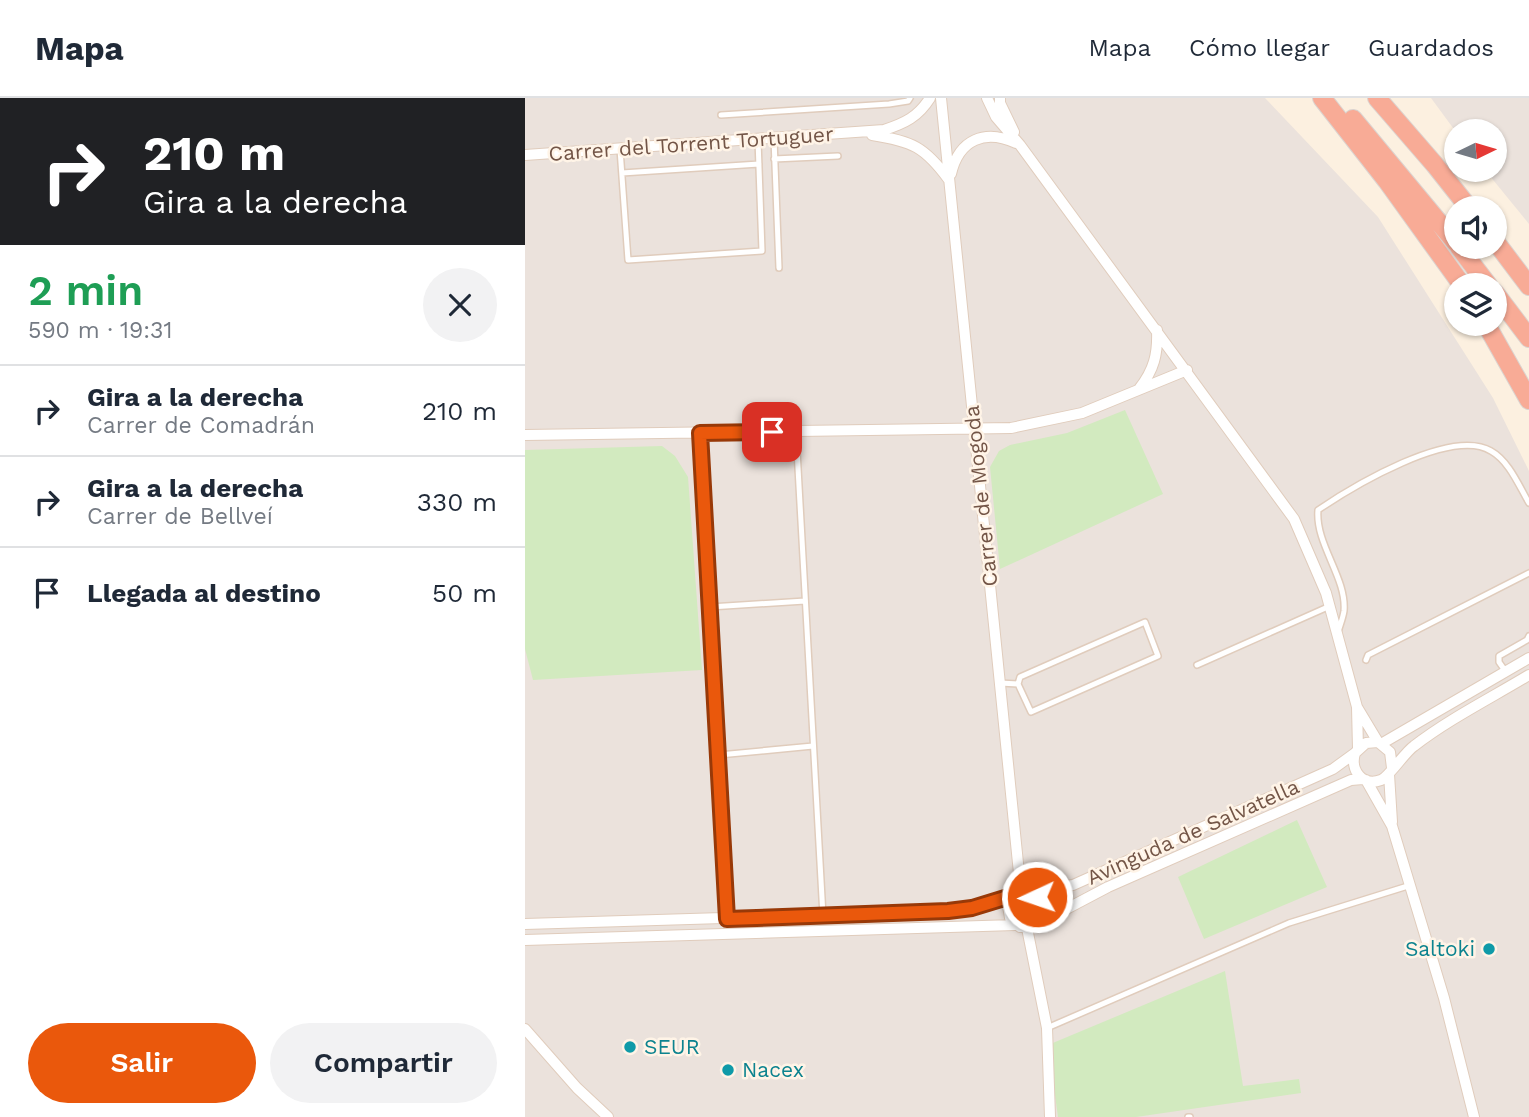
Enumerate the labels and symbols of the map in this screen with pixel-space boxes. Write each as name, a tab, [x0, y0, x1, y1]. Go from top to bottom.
north arrow	[1444, 119, 1507, 182]
street label: Carrer del Torrent Tortuguer	[548, 121, 835, 166]
pin	[742, 402, 802, 462]
street label: Carrer de Mogoda	[959, 404, 1002, 588]
street label: Avinguda de Salvatella	[1083, 773, 1303, 890]
position arrow	[1000, 860, 1074, 934]
place label: Saltoki	[1405, 936, 1475, 961]
marker: Saltoki	[1481, 941, 1497, 957]
place label: SEUR	[644, 1034, 700, 1059]
marker: SEUR	[622, 1039, 638, 1055]
place label: Nacex	[742, 1057, 804, 1082]
marker: Nacex	[720, 1062, 736, 1078]

